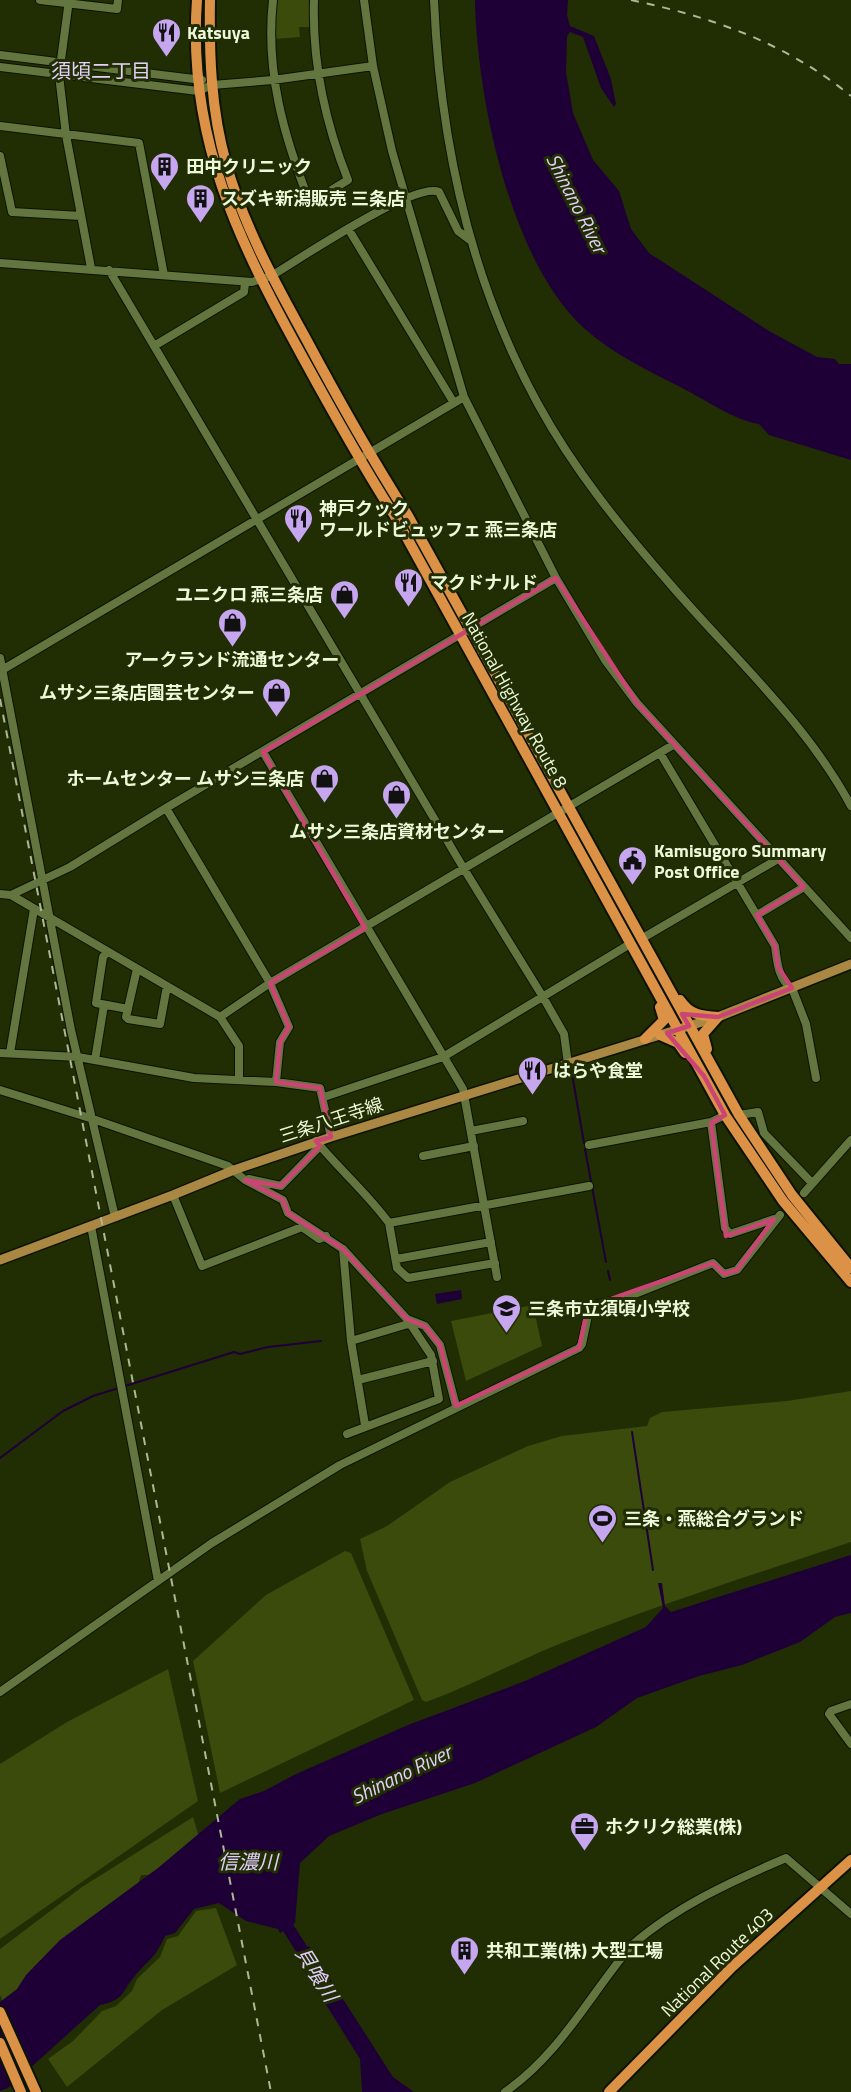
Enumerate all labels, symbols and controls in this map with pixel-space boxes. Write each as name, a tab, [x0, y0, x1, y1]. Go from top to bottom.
restaurant icon: Katsuya	[150, 16, 182, 58]
place label: Katsuya	[187, 19, 250, 46]
district label: 須頃二丁目	[51, 55, 151, 86]
water label: Shinano River	[539, 148, 617, 261]
building icon: 田中クリニック	[149, 150, 181, 192]
place label: 田中クリニック	[186, 153, 312, 180]
building icon: スズキ新潟販売 三条店	[184, 182, 216, 224]
place label: スズキ新潟販売 三条店	[221, 185, 405, 212]
place label: 神戸クック ワールドビュッフェ 燕三条店	[319, 495, 557, 543]
restaurant icon: 神戸クック ワールドビュッフェ 燕三条店	[282, 502, 314, 544]
restaurant icon: マクドナルド	[393, 566, 425, 608]
place label: マクドナルド	[430, 569, 538, 596]
shop icon: ユニクロ 燕三条店	[328, 578, 360, 620]
place label: ユニクロ 燕三条店	[175, 581, 323, 608]
shop icon: アークランド流通センター	[216, 606, 248, 648]
street label: National Highway Route 8	[455, 607, 575, 793]
place label: アークランド流通センター	[125, 646, 339, 673]
shop icon: ムサシ三条店園芸センター	[260, 676, 292, 718]
place label: ムサシ三条店園芸センター	[39, 679, 255, 706]
shop icon: ホームセンター ムサシ三条店	[309, 762, 341, 804]
place label: ホームセンター ムサシ三条店	[67, 765, 304, 792]
shop icon: ムサシ三条店資材センター	[381, 778, 413, 820]
place label: ムサシ三条店資材センター	[289, 818, 505, 845]
place label: Kamisugoro Summary Post Office	[654, 837, 826, 885]
public building icon: Kamisugoro Summary Post Office	[617, 844, 649, 886]
restaurant icon: はらや食堂	[516, 1054, 548, 1096]
place label: はらや食堂	[553, 1057, 643, 1084]
street label: 三条八王寺線	[275, 1090, 387, 1150]
school or university icon: 三条市立須頃小学校	[491, 1292, 523, 1334]
place label: 三条市立須頃小学校	[528, 1295, 690, 1322]
sports icon: 三条・燕総合グランド	[587, 1502, 619, 1544]
place label: 三条・燕総合グランド	[624, 1505, 804, 1532]
water label: Shinano River	[346, 1735, 459, 1812]
office icon: ホクリク総業(株)	[568, 1810, 600, 1852]
place label: ホクリク総業(株)	[605, 1813, 742, 1840]
water label: 信濃川	[218, 1846, 280, 1877]
street label: National Route 403	[655, 1901, 779, 2023]
building icon: 共和工業(株) 大型工場	[449, 1934, 481, 1976]
place label: 共和工業(株) 大型工場	[486, 1937, 663, 1964]
water label: 貝喰川	[288, 1940, 347, 2009]

